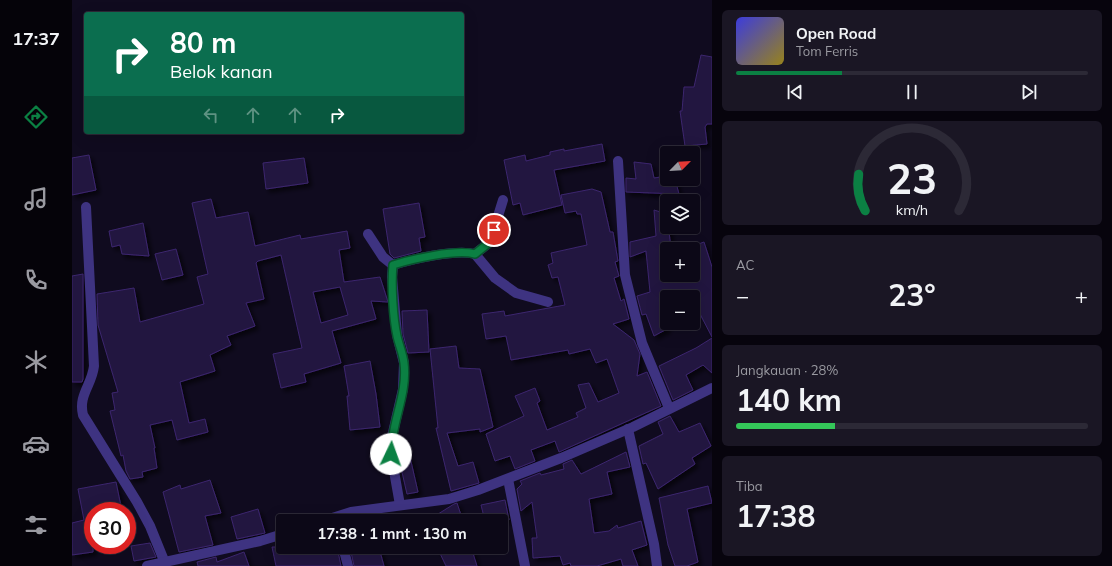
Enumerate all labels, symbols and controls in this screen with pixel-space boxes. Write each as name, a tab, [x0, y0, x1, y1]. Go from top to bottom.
text: Open Road	[796, 24, 876, 43]
text: 80 m	[170, 25, 236, 60]
text: 17:37	[12, 27, 60, 50]
icon: right	[104, 28, 156, 80]
text: Tom Ferris	[796, 43, 858, 59]
text: Belok kanan	[170, 60, 272, 83]
icon: previous	[784, 81, 806, 103]
icon: pause	[901, 81, 923, 103]
icon: next	[1018, 81, 1040, 103]
icon: directions	[22, 103, 50, 131]
icon: left	[200, 104, 222, 126]
icon: ahead	[242, 104, 264, 126]
icon: ahead	[284, 104, 306, 126]
icon: right	[326, 104, 348, 126]
north arrow	[660, 146, 700, 186]
map controls	[660, 146, 700, 330]
text: 23	[887, 151, 937, 203]
icon: music	[22, 185, 50, 213]
button: layers	[660, 194, 700, 234]
text: km/h	[896, 200, 928, 218]
pin	[477, 213, 511, 247]
icon: arrive	[483, 219, 505, 241]
button: +	[660, 242, 700, 282]
text: AC	[736, 257, 754, 273]
icon: phone	[22, 266, 50, 294]
text: 23°	[888, 276, 936, 314]
text: −	[736, 282, 749, 310]
text: +	[1075, 282, 1088, 310]
button: −	[660, 290, 700, 330]
icon: climate	[22, 348, 50, 376]
text: Jangkauan · 28%	[736, 362, 838, 378]
text: 140 km	[736, 381, 842, 419]
icon: car	[22, 430, 50, 458]
position arrow	[370, 433, 412, 475]
text: Tiba	[736, 478, 763, 494]
text: 17:38	[736, 497, 815, 535]
speed limit sign: 30	[84, 502, 136, 554]
icon: filters	[22, 511, 50, 539]
text: 17:38 · 1 mnt · 130 m	[317, 524, 467, 543]

